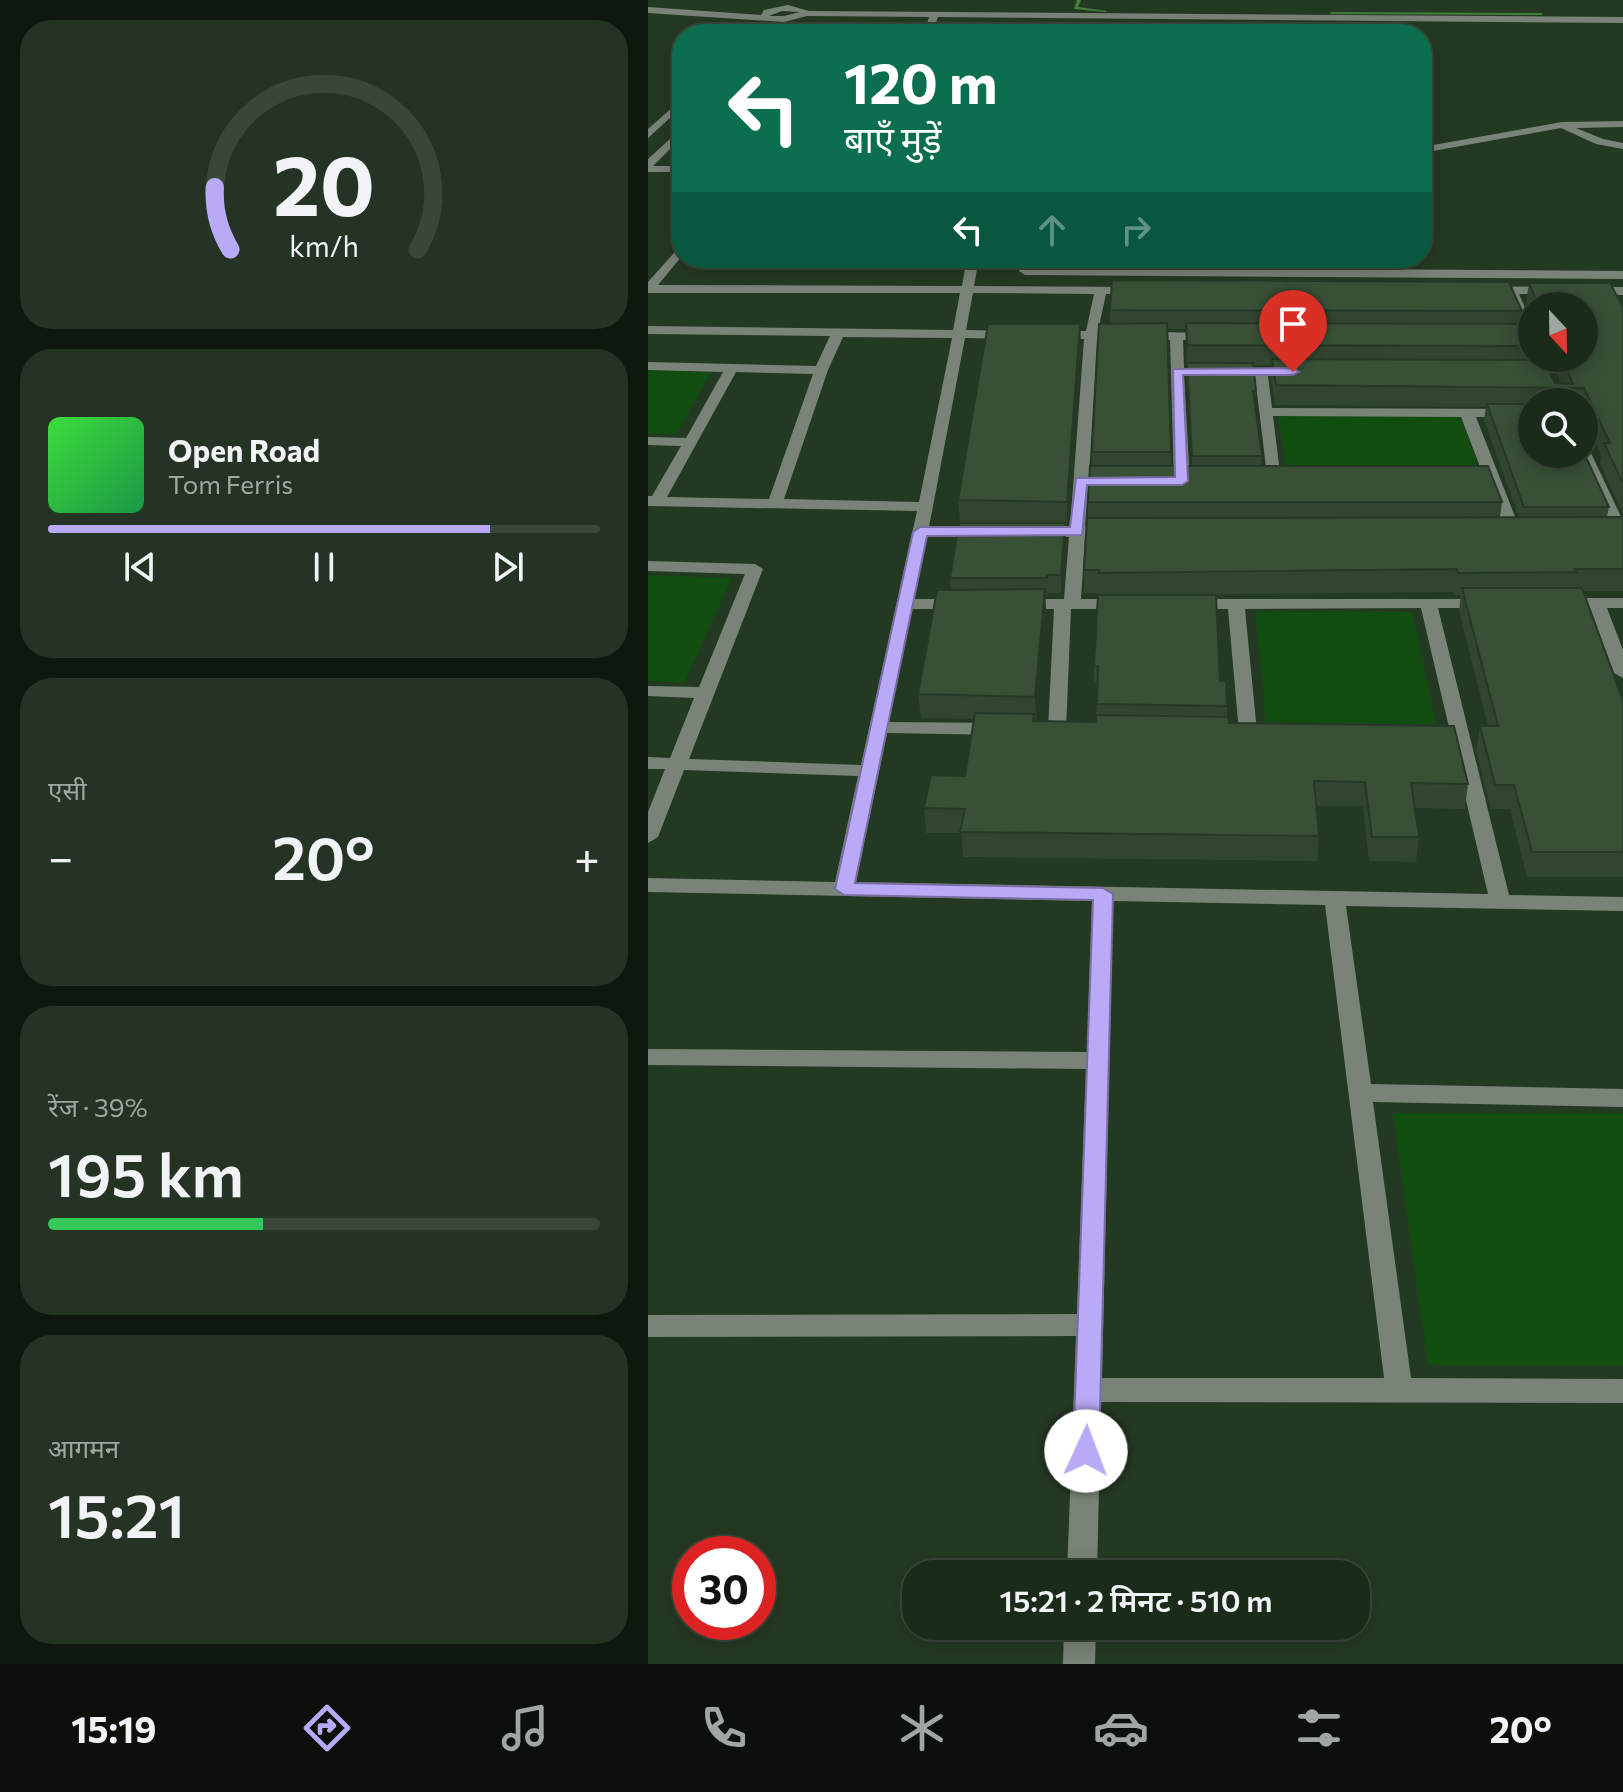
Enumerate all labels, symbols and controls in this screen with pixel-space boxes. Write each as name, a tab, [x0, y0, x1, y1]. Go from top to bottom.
text: 120 m	[844, 47, 998, 116]
icon: left	[712, 56, 816, 160]
text: बाएँ मुड़ें	[844, 116, 941, 160]
text: 20	[273, 131, 375, 233]
icon: left	[946, 208, 990, 252]
icon: ahead	[1030, 208, 1074, 252]
icon: right	[1114, 208, 1158, 252]
text: km/h	[289, 229, 359, 264]
pin	[1259, 290, 1327, 372]
north arrow	[1518, 292, 1598, 372]
map controls	[1518, 292, 1598, 468]
icon: arrive	[1271, 302, 1315, 346]
button: search	[1518, 388, 1598, 468]
text: Open Road	[168, 431, 320, 468]
text: Tom Ferris	[168, 468, 293, 499]
icon: previous	[118, 545, 162, 589]
icon: pause	[302, 545, 346, 589]
icon: next	[486, 545, 530, 589]
text: एसी	[48, 774, 87, 805]
text: 20°	[272, 819, 375, 892]
text: −	[48, 829, 73, 883]
text: +	[574, 829, 600, 883]
text: रेंज · 39%	[48, 1091, 148, 1122]
text: 195 km	[48, 1136, 244, 1209]
position arrow	[1044, 1409, 1128, 1493]
text: आगमन	[48, 1432, 119, 1463]
text: 15:21	[48, 1477, 185, 1550]
speed limit sign: 30	[672, 1536, 776, 1640]
text: 15:21 · 2 मिनट · 510 m	[1000, 1581, 1272, 1618]
icon: directions	[299, 1700, 355, 1756]
icon: music	[497, 1700, 553, 1756]
icon: phone	[696, 1700, 752, 1756]
icon: climate	[894, 1700, 950, 1756]
icon: car	[1093, 1700, 1149, 1756]
icon: filters	[1291, 1700, 1347, 1756]
text: 15:19	[71, 1706, 157, 1750]
text: 20°	[1490, 1706, 1552, 1750]

